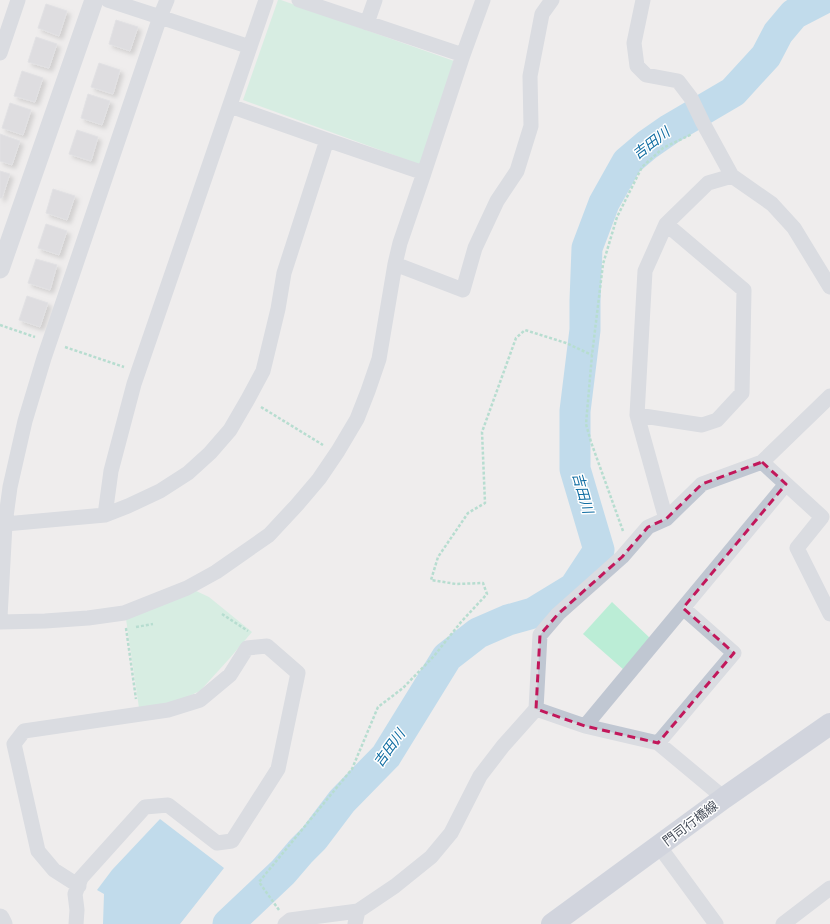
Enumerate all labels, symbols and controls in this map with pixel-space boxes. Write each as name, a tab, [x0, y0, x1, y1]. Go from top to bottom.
water label: 吉田川	[629, 122, 675, 163]
water label: 吉田川	[569, 470, 598, 518]
water label: 吉田川	[369, 724, 410, 770]
street label: 門司行橋線	[659, 797, 721, 849]

